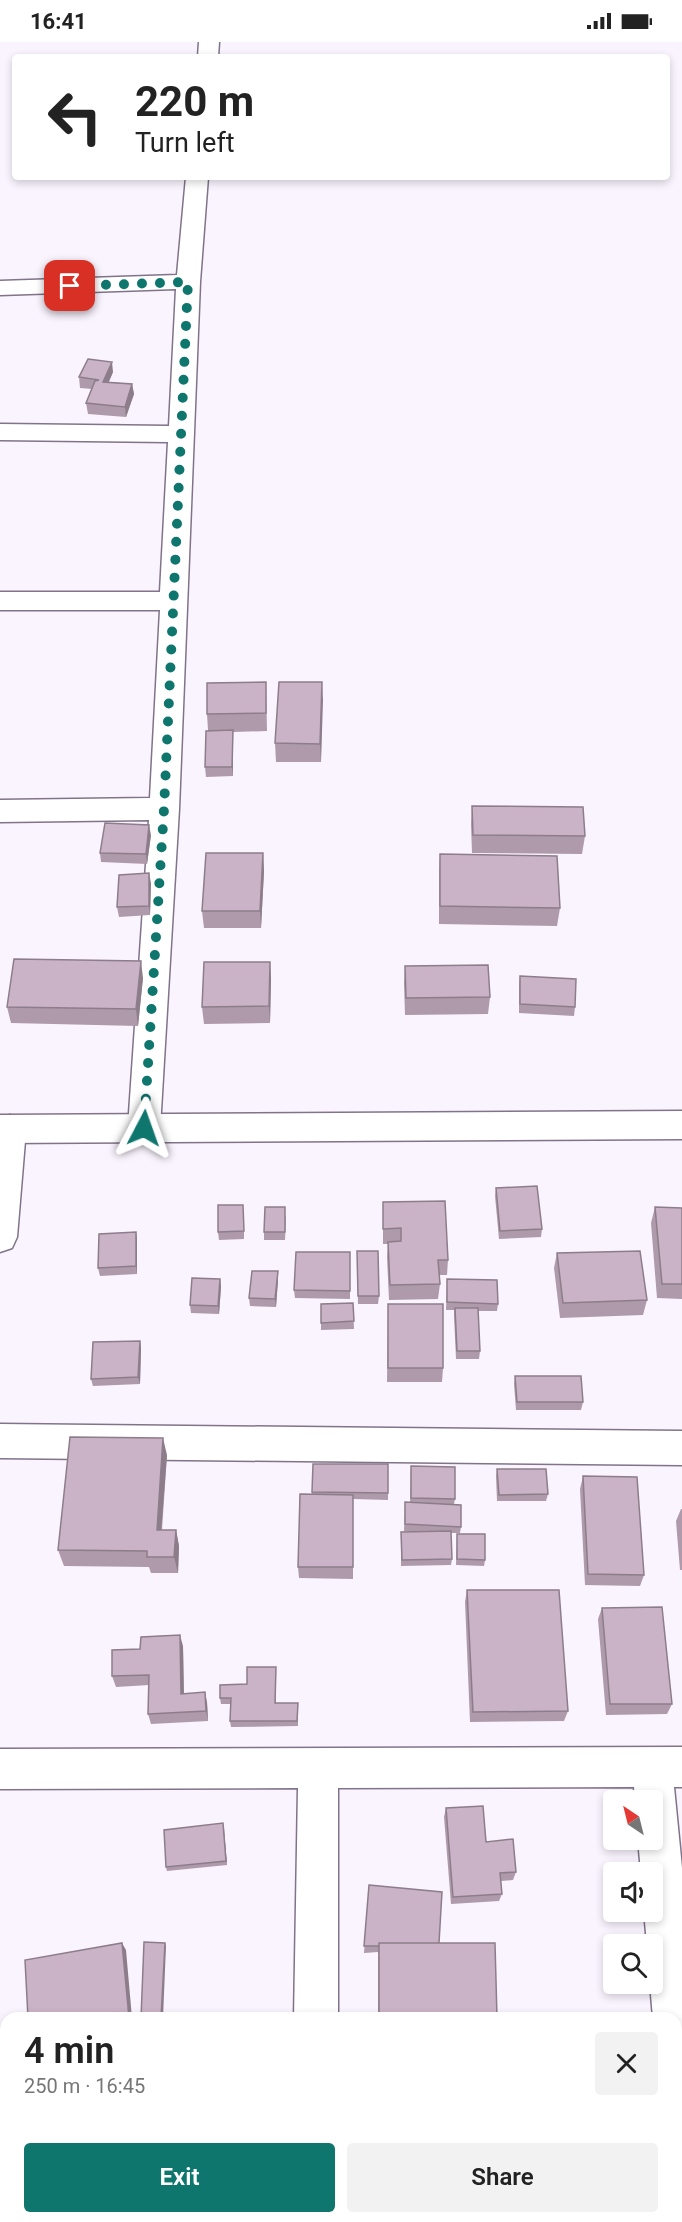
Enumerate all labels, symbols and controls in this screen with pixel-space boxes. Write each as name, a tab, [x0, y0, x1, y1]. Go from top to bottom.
text: 16:41	[30, 9, 87, 34]
text: 220 m	[135, 77, 254, 126]
icon: left	[36, 78, 114, 156]
text: Turn left	[135, 127, 235, 159]
pin	[44, 260, 95, 311]
icon: arrive	[53, 269, 86, 302]
position arrow	[112, 1096, 176, 1160]
north arrow	[603, 1790, 663, 1850]
map controls	[603, 1790, 663, 1994]
button: sound	[603, 1862, 663, 1922]
button: search	[603, 1934, 663, 1994]
text: 4 min	[24, 2030, 114, 2072]
button: close	[595, 2032, 658, 2095]
text: 250 m · 16:45	[24, 2074, 145, 2098]
button: Exit	[24, 2143, 335, 2212]
button: Share	[347, 2143, 658, 2212]

